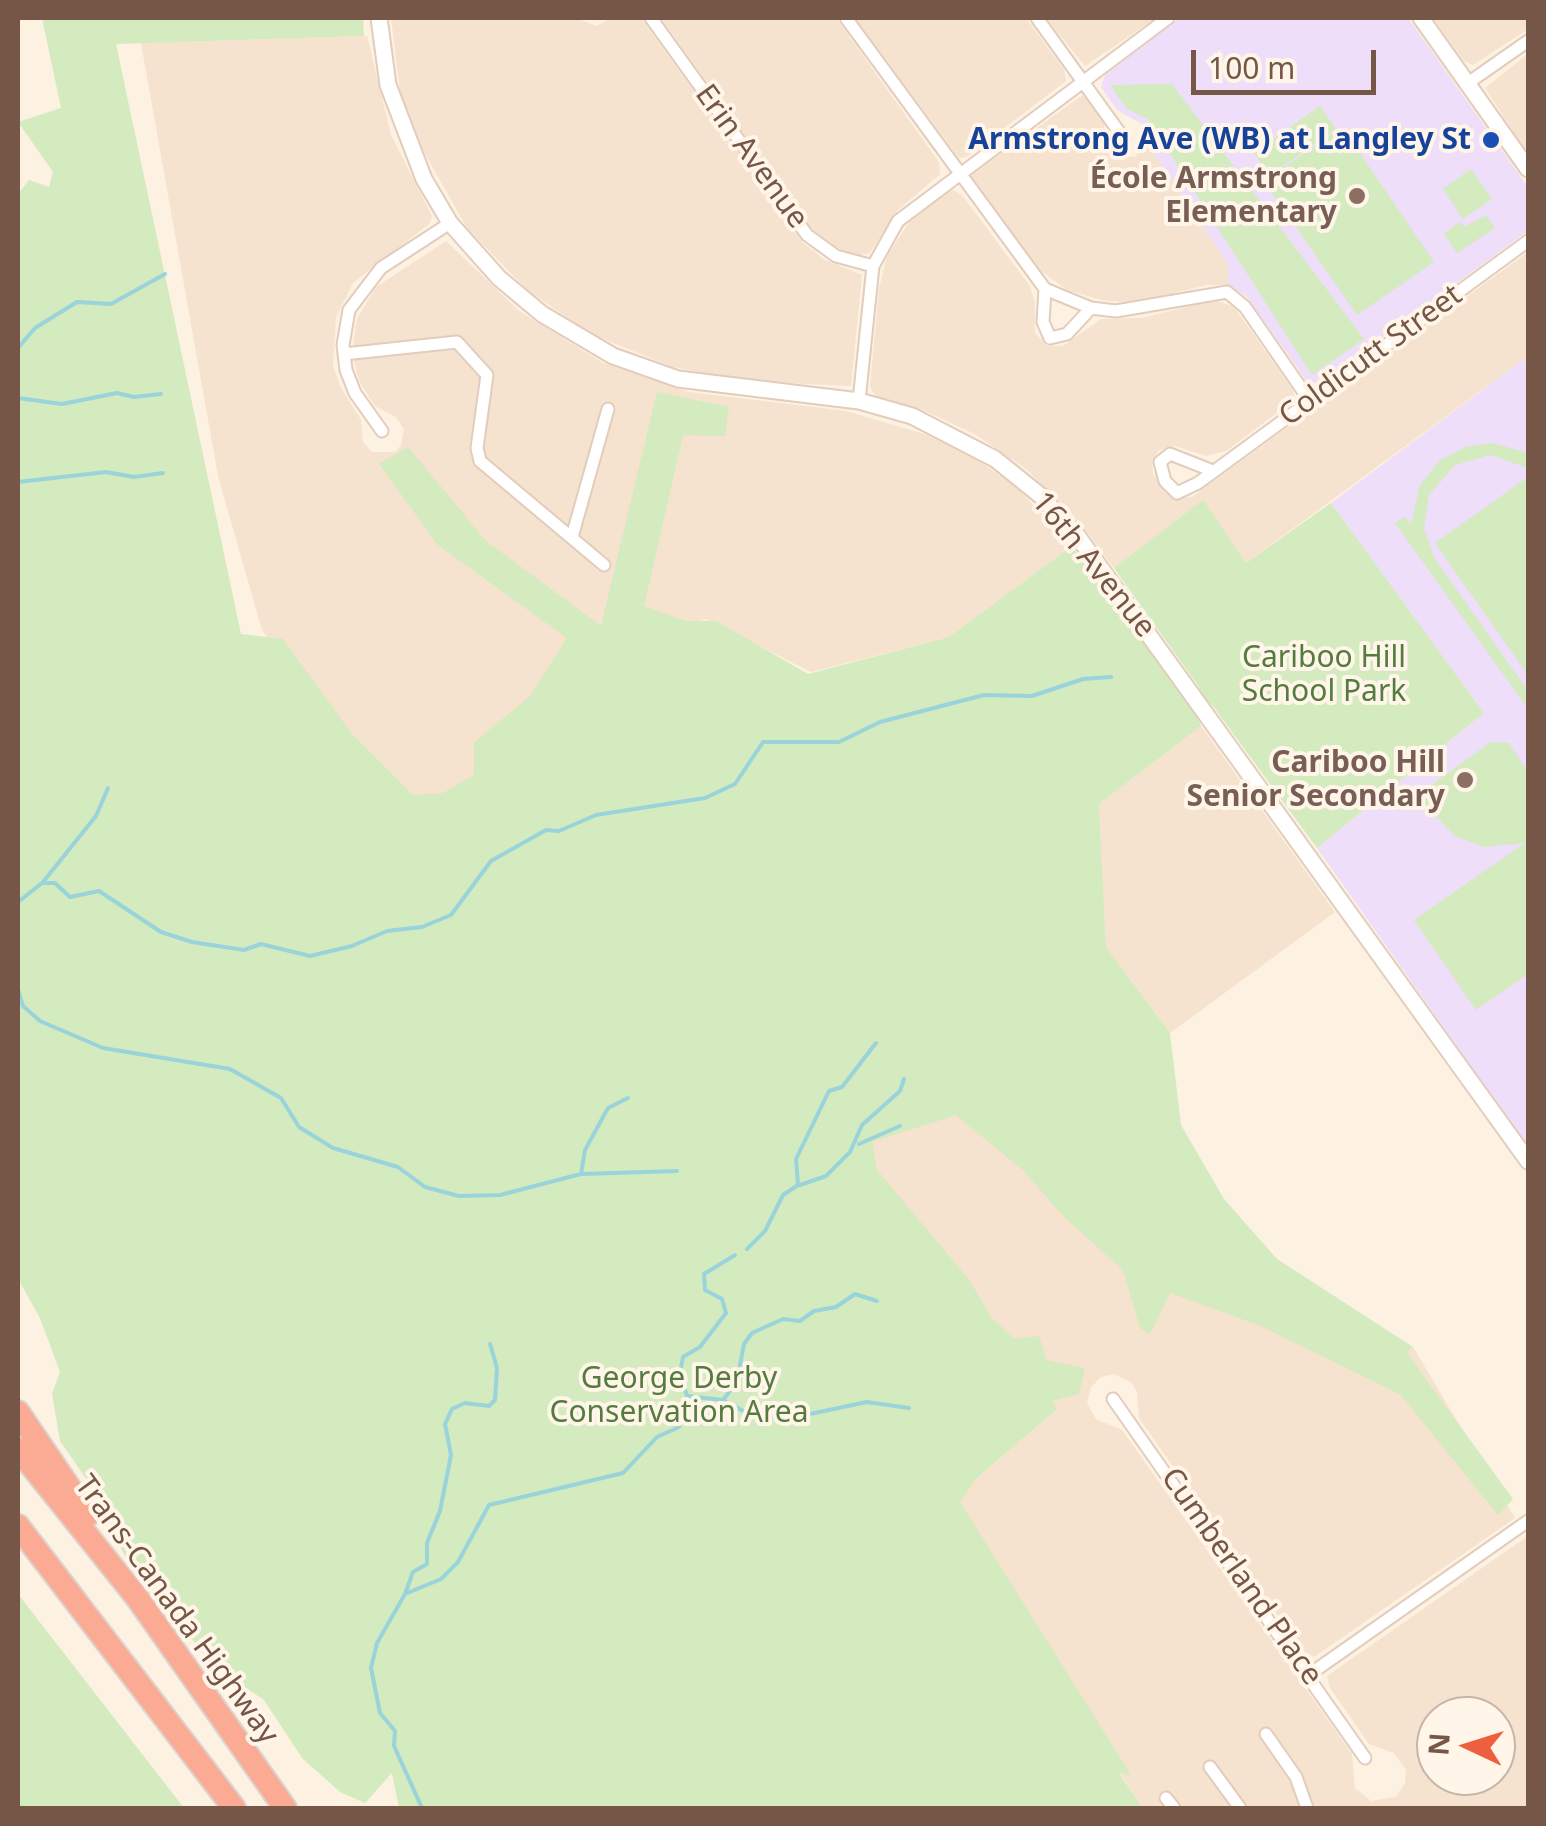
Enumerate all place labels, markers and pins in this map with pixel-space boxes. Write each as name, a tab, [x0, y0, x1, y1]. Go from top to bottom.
place label: Armstrong Ave (WB) at Langley St	[968, 122, 1471, 158]
marker: Armstrong Ave (WB) at Langley St	[1480, 129, 1502, 151]
place label: École Armstrong Elementary	[1090, 161, 1337, 232]
marker: École Armstrong Elementary	[1346, 185, 1368, 207]
place label: Cariboo Hill Senior Secondary	[1186, 745, 1445, 816]
marker: Cariboo Hill Senior Secondary	[1454, 769, 1476, 791]

